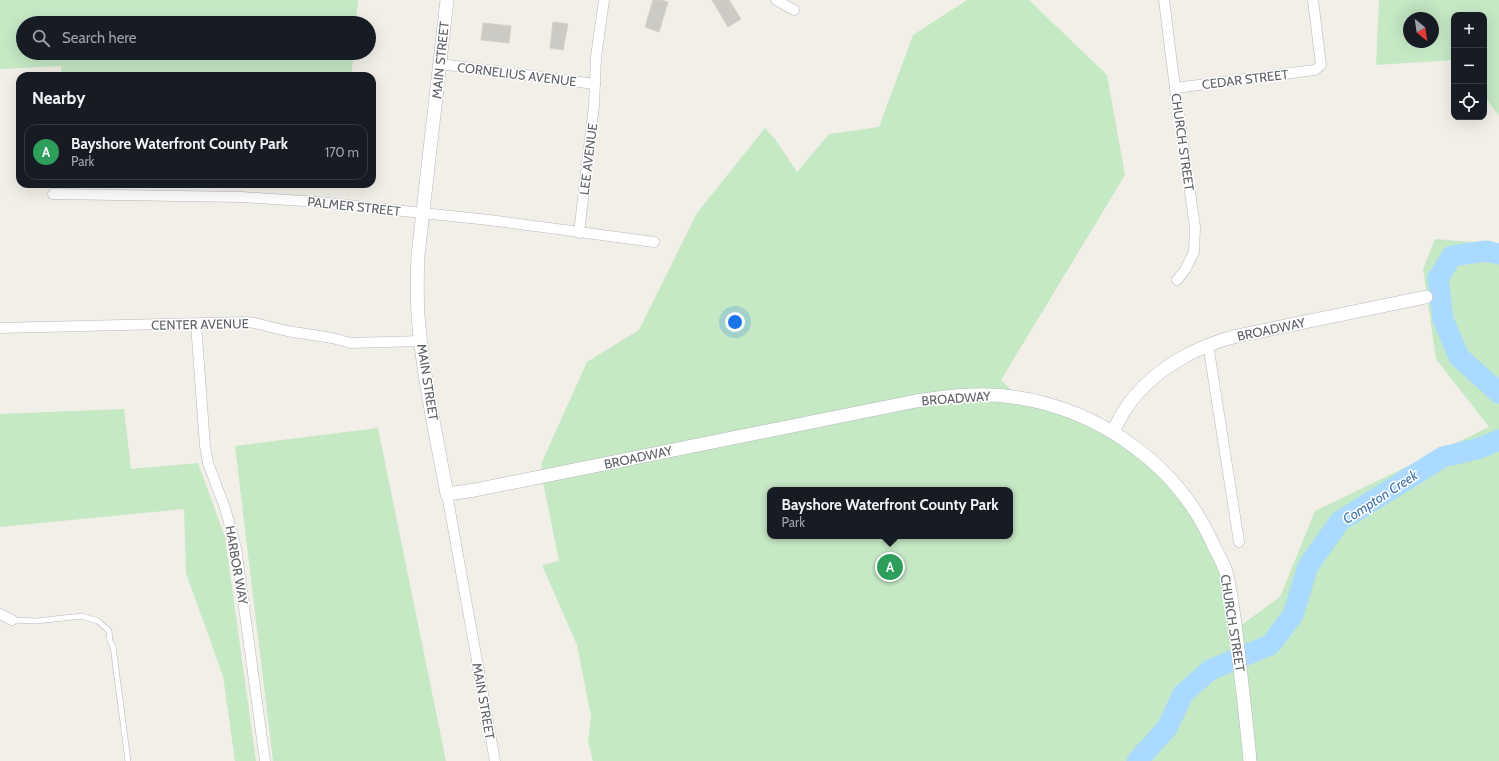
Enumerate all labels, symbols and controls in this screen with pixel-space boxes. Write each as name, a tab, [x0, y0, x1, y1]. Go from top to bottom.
north arrow	[1403, 12, 1439, 48]
map controls	[1451, 12, 1487, 120]
button: +	[1451, 12, 1487, 48]
search box	[16, 16, 376, 60]
street label: MAIN STREET	[428, 20, 452, 99]
icon: search	[30, 27, 52, 49]
text: Search here	[62, 29, 137, 47]
button: −	[1451, 48, 1487, 84]
street label: CORNELIUS AVENUE	[456, 59, 578, 89]
street label: CEDAR STREET	[1201, 66, 1289, 92]
button: locate	[1451, 84, 1487, 120]
text: Nearby	[32, 88, 85, 108]
street label: CHURCH STREET	[1168, 92, 1198, 192]
street label: LEE AVENUE	[576, 122, 600, 196]
text: Bayshore Waterfront County Park	[71, 135, 288, 153]
text: A	[42, 144, 50, 160]
text: 170 m	[325, 144, 359, 160]
text: Park	[71, 153, 94, 169]
street label: PALMER STREET	[307, 193, 401, 219]
your location	[725, 312, 745, 332]
street label: BROADWAY	[1235, 314, 1307, 344]
street label: CENTER AVENUE	[151, 315, 249, 333]
street label: MAIN STREET	[414, 342, 442, 422]
street label: BROADWAY	[921, 388, 992, 408]
street label: BROADWAY	[602, 442, 674, 472]
water label: Compton Creek	[1339, 466, 1422, 528]
popup	[767, 487, 1013, 539]
text: Bayshore Waterfront County Park	[782, 496, 998, 514]
text: Park	[782, 514, 805, 530]
street label: HARBOR WAY	[222, 524, 252, 606]
pin: A	[877, 552, 903, 582]
street label: CHURCH STREET	[1217, 573, 1249, 673]
street label: MAIN STREET	[469, 661, 499, 741]

